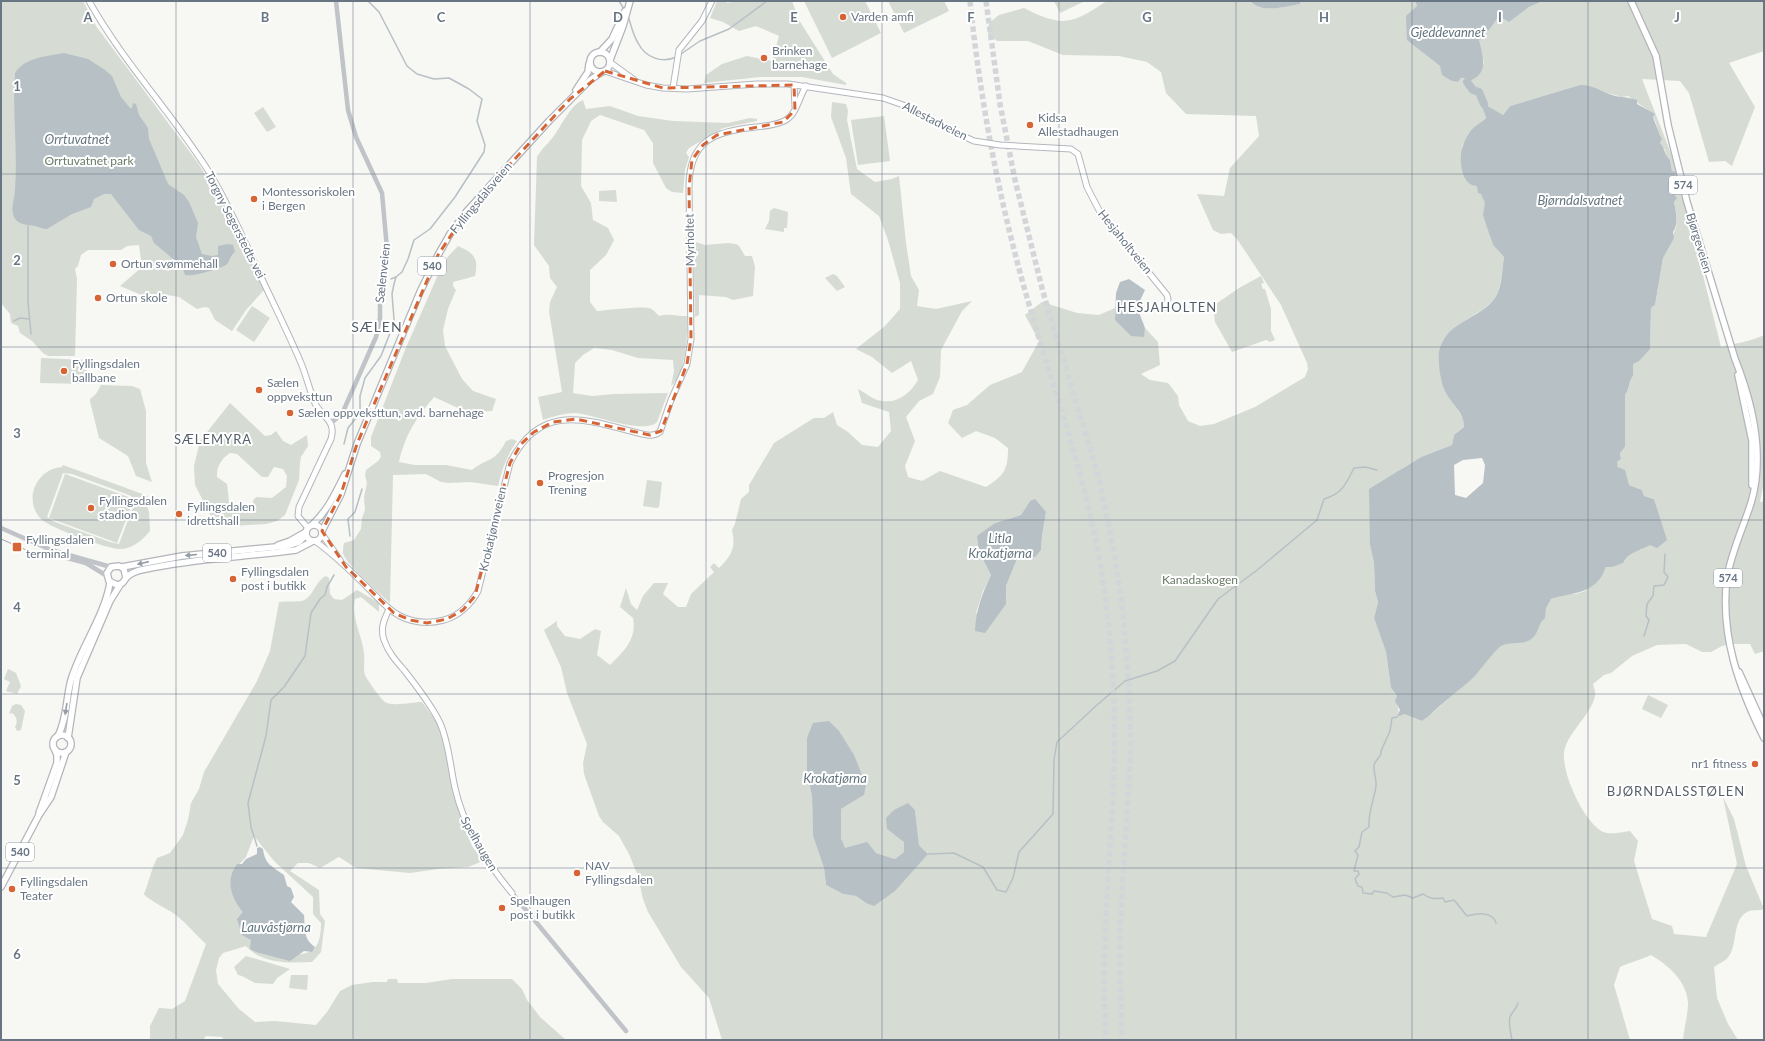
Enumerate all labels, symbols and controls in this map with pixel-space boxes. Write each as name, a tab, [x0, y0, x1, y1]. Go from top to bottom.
text: A	[82, 9, 93, 25]
text: B	[261, 9, 270, 25]
text: C	[437, 9, 446, 25]
text: D	[613, 9, 623, 25]
text: E	[790, 9, 798, 25]
place label: Varden amfi	[851, 9, 914, 24]
text: F	[967, 9, 975, 25]
text: G	[1142, 9, 1152, 25]
text: H	[1319, 9, 1329, 25]
text: I	[1498, 9, 1502, 25]
text: J	[1674, 9, 1680, 25]
marker: Varden amfi	[838, 12, 848, 22]
water label: Gjeddevannet	[1410, 24, 1486, 40]
place label: Brinken barnehage	[772, 43, 827, 72]
marker: Brinken barnehage	[759, 53, 769, 63]
text: 1	[13, 78, 21, 94]
street label: Allestadveien	[900, 98, 970, 143]
place label: Kidsa Allestadhaugen	[1038, 110, 1119, 139]
marker: Kidsa Allestadhaugen	[1025, 120, 1035, 130]
water label: Orrtuvatnet	[45, 131, 110, 147]
park label: Orrtuvatnet park	[45, 153, 134, 168]
street label: Fyllingsdalsveien	[446, 159, 515, 236]
street label: Torgny Segerstedts vei	[202, 169, 269, 281]
road number: 574	[1669, 176, 1697, 194]
place label: Montessoriskolen i Bergen	[262, 184, 355, 213]
water label: Bjørndalsvatnet	[1537, 192, 1623, 208]
marker: Montessoriskolen i Bergen	[249, 194, 259, 204]
street label: Hesjaholtveien	[1095, 207, 1156, 277]
street label: Bjørgeveien	[1683, 211, 1716, 275]
street label: Myrholtet	[682, 213, 697, 267]
street label: Sælenveien	[372, 242, 393, 304]
text: 2	[13, 252, 21, 268]
place label: Ortun svømmehall	[121, 256, 218, 271]
road number: 540	[418, 257, 446, 275]
marker: Ortun svømmehall	[108, 259, 118, 269]
place label: Ortun skole	[106, 290, 168, 305]
marker: Ortun skole	[93, 293, 103, 303]
district label: HESJAHOLTEN	[1117, 299, 1217, 315]
district label: SÆLEN	[351, 318, 403, 335]
place label: Fyllingsdalen ballbane	[72, 356, 140, 385]
marker: Fyllingsdalen ballbane	[59, 366, 69, 376]
place label: Sælen oppveksttun	[267, 375, 332, 404]
marker: Sælen oppveksttun	[254, 385, 264, 395]
place label: Sælen oppveksttun, avd. barnehage	[298, 405, 484, 420]
marker: Sælen oppveksttun, avd. barnehage	[285, 408, 295, 418]
text: 3	[13, 425, 21, 441]
district label: SÆLEMYRA	[174, 431, 252, 447]
place label: Progresjon Trening	[548, 468, 604, 497]
marker: Progresjon Trening	[535, 478, 545, 488]
street label: Krokatjønnveien	[475, 485, 510, 573]
place label: Fyllingsdalen stadion	[99, 493, 167, 522]
place label: Fyllingsdalen idrettshall	[187, 499, 255, 528]
marker: Fyllingsdalen stadion	[86, 503, 96, 513]
marker: Fyllingsdalen idrettshall	[174, 509, 184, 519]
water label: Litla Krokatjørna	[968, 530, 1032, 561]
place label: Fyllingsdalen terminal	[26, 532, 94, 561]
marker: Fyllingsdalen terminal	[11, 541, 23, 553]
road number: 540	[203, 544, 231, 562]
one-way arrow	[185, 552, 197, 558]
one-way arrow	[136, 561, 149, 567]
place label: Fyllingsdalen post i butikk	[241, 564, 309, 593]
road number: 574	[1714, 569, 1742, 587]
park label: Kanadaskogen	[1162, 572, 1238, 587]
marker: Fyllingsdalen post i butikk	[228, 574, 238, 584]
text: 4	[13, 599, 21, 615]
one-way arrow	[63, 703, 69, 715]
place label: nr1 fitness	[1691, 756, 1747, 771]
marker: nr1 fitness	[1750, 759, 1760, 769]
water label: Krokatjørna	[803, 770, 867, 786]
text: 5	[13, 772, 21, 788]
district label: BJØRNDALSSTØLEN	[1607, 783, 1745, 799]
street label: Spelhaugen	[458, 814, 501, 874]
road number: 540	[6, 843, 34, 861]
place label: NAV Fyllingsdalen	[585, 858, 653, 887]
marker: NAV Fyllingsdalen	[572, 868, 582, 878]
place label: Fyllingsdalen Teater	[20, 874, 88, 903]
marker: Fyllingsdalen Teater	[7, 884, 17, 894]
place label: Spelhaugen post i butikk	[510, 893, 576, 922]
marker: Spelhaugen post i butikk	[497, 903, 507, 913]
water label: Lauvåstjørna	[241, 919, 311, 935]
text: 6	[13, 946, 21, 962]

